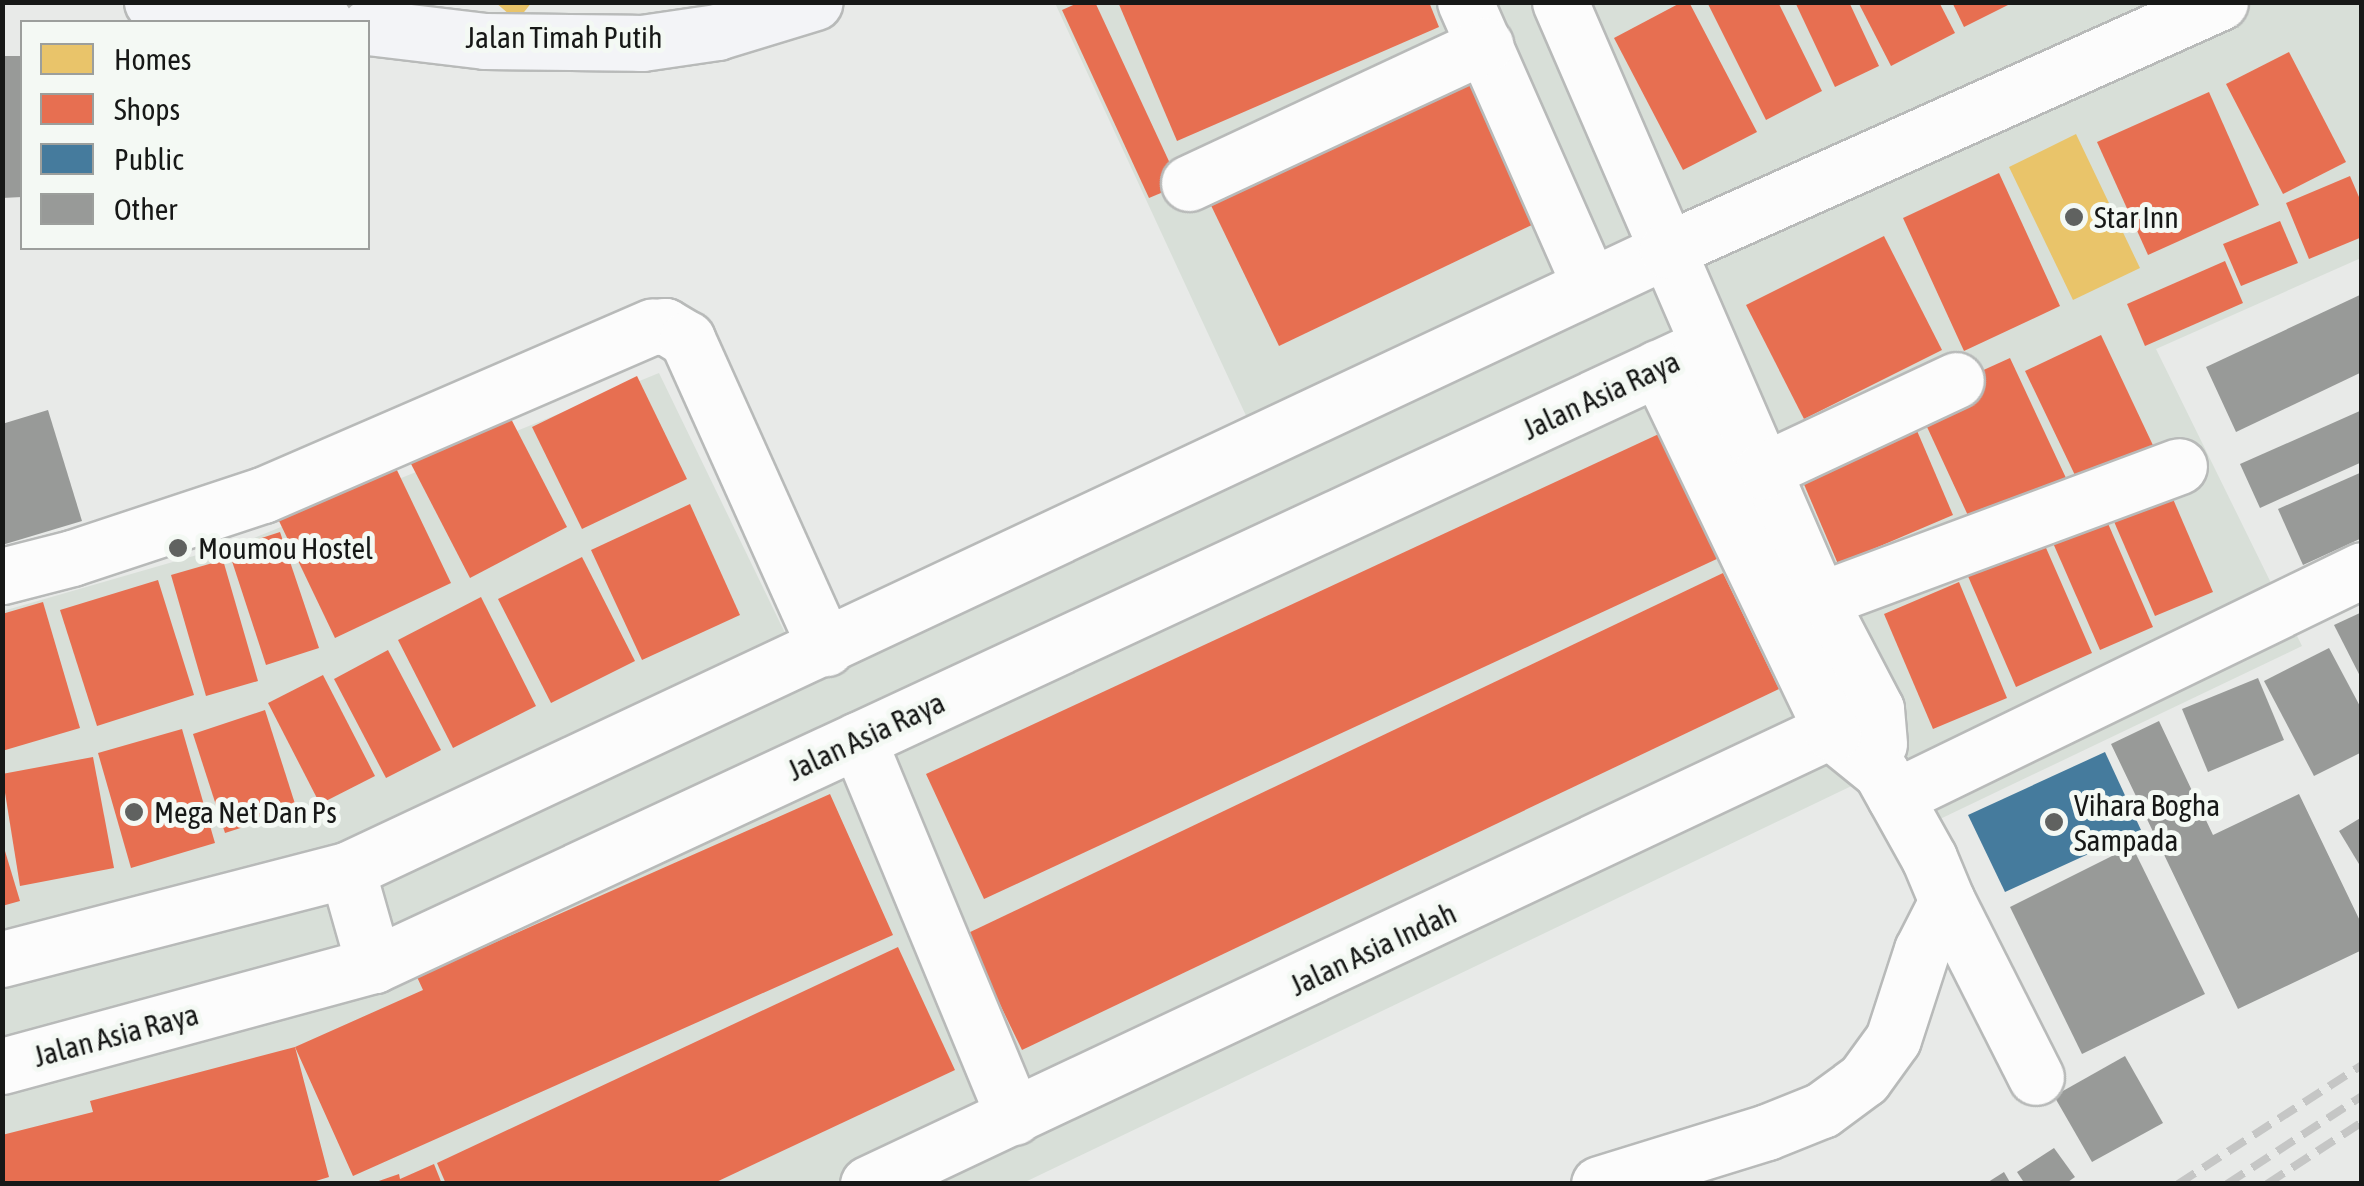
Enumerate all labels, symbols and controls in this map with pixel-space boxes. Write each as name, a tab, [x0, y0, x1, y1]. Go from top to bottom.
street label: Jalan Timah Putih	[465, 19, 663, 55]
legend	[20, 20, 370, 250]
text: Homes	[114, 42, 191, 76]
text: Shops	[114, 92, 180, 126]
text: Public	[114, 142, 183, 176]
text: Other	[114, 192, 177, 226]
place label: Star Inn	[2094, 199, 2179, 235]
marker: Star Inn	[2063, 206, 2085, 228]
street label: Jalan Asia Raya	[1517, 343, 1685, 447]
place label: Moumou Hostel	[198, 530, 373, 566]
marker: Moumou Hostel	[167, 537, 189, 559]
street label: Jalan Asia Raya	[782, 684, 950, 788]
place label: Vihara Bogha Sampada	[2074, 787, 2220, 858]
place label: Mega Net Dan Ps	[154, 794, 337, 830]
marker: Mega Net Dan Ps	[123, 801, 145, 823]
marker: Vihara Bogha Sampada	[2043, 811, 2065, 833]
street label: Jalan Asia Indah	[1284, 895, 1462, 1003]
street label: Jalan Asia Raya	[30, 996, 202, 1074]

